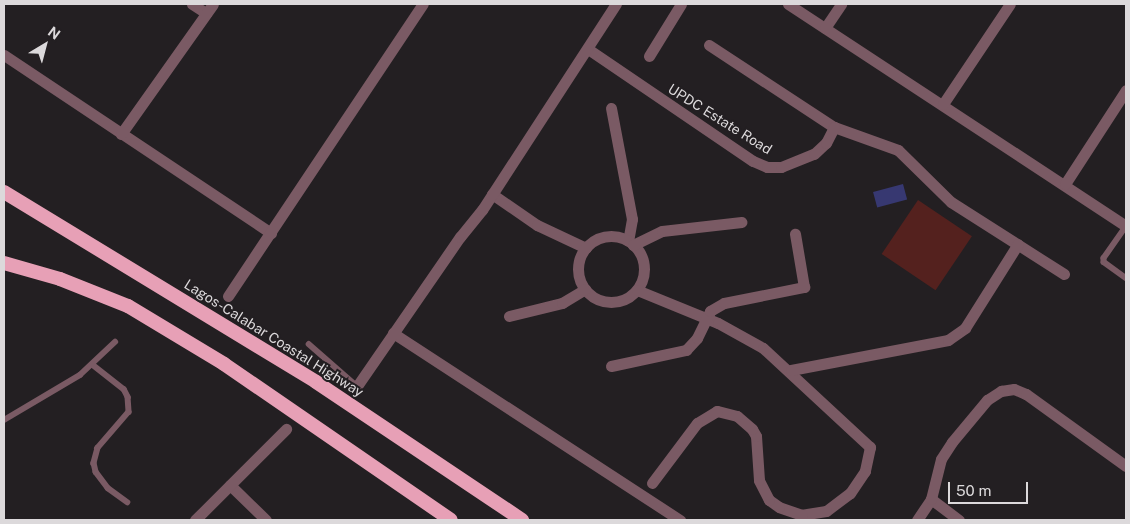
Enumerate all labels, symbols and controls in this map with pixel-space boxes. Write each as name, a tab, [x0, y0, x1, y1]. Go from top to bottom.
north arrow	[20, 20, 70, 70]
text: N	[45, 23, 63, 43]
street label: UPDC Estate Road	[665, 80, 775, 158]
street label: Lagos-Calabar Coastal Highway	[181, 276, 367, 400]
scale bar	[950, 472, 1030, 504]
text: 50 m	[956, 482, 991, 499]

